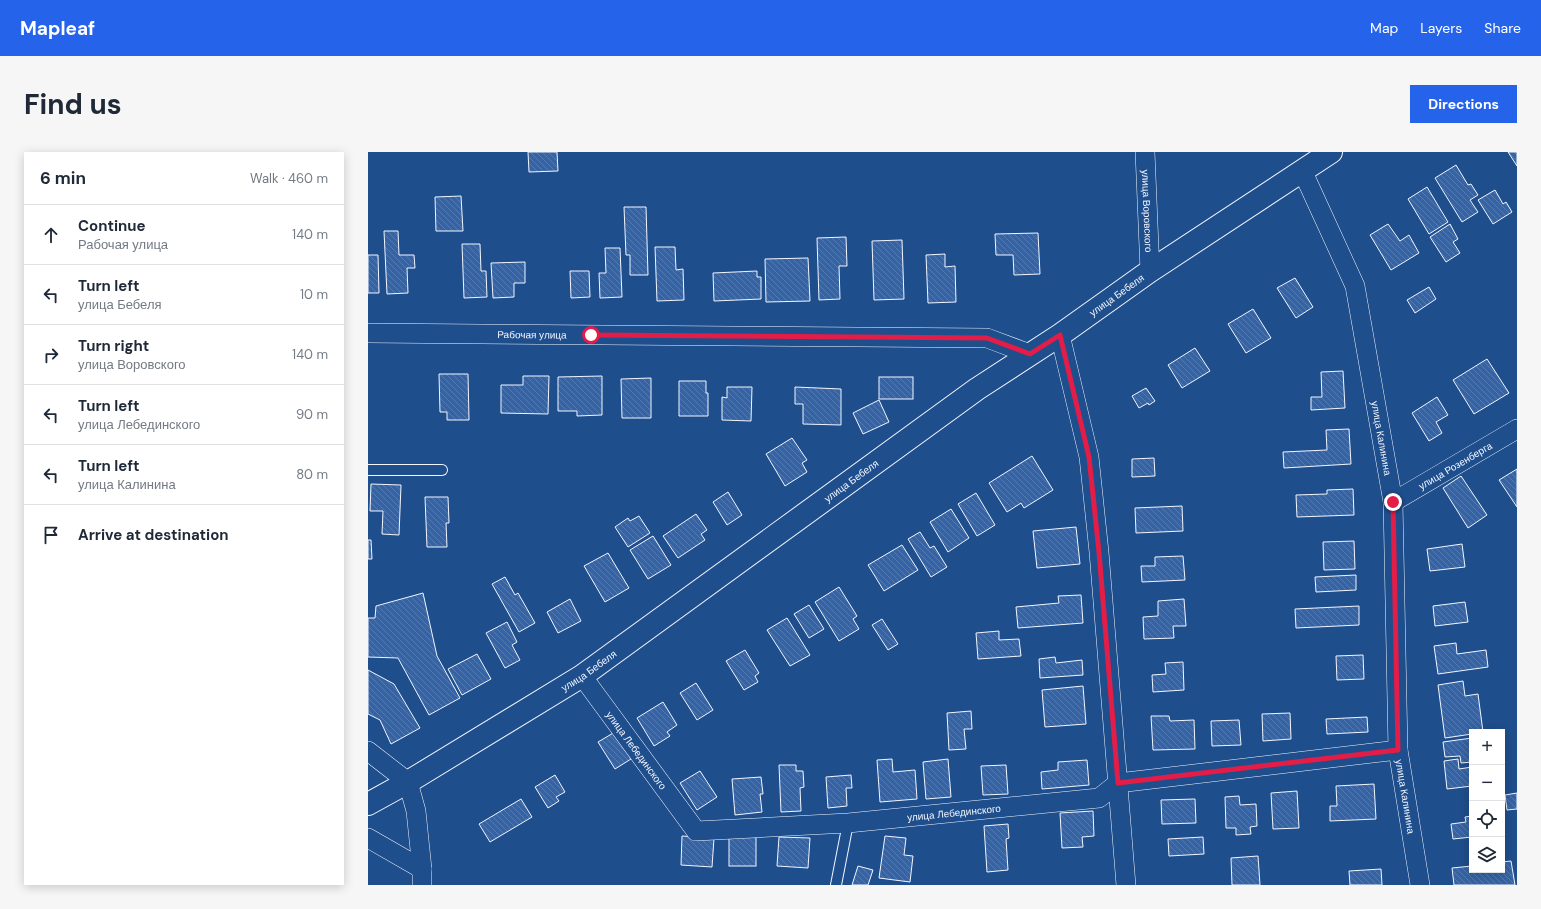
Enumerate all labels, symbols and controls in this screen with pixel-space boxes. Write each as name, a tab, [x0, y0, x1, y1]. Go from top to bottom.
text: Mapleaf	[20, 16, 95, 41]
text: Map	[1370, 19, 1398, 37]
text: Layers	[1420, 19, 1462, 37]
text: Share	[1484, 19, 1521, 37]
button: Directions	[1410, 85, 1517, 123]
text: Find us	[24, 86, 122, 123]
text: 6 min	[40, 167, 86, 189]
street label: улица Воровского	[1139, 169, 1155, 253]
text: Walk · 460 m	[250, 170, 328, 187]
text: Continue	[78, 216, 146, 236]
icon: ahead	[40, 224, 62, 246]
text: 140 m	[292, 226, 328, 243]
text: Рабочая улица	[78, 236, 168, 253]
street label: улица Бебеля	[1087, 271, 1147, 319]
text: Turn left	[78, 276, 139, 296]
icon: left	[40, 284, 62, 306]
text: 10 m	[300, 286, 328, 303]
text: улица Бебеля	[78, 296, 162, 313]
route start	[582, 326, 600, 344]
street label: Рабочая улица	[497, 328, 567, 342]
text: Turn right	[78, 336, 149, 356]
icon: right	[40, 344, 62, 366]
text: 140 m	[292, 346, 328, 363]
text: улица Воровского	[78, 356, 186, 373]
text: Turn left	[78, 396, 139, 416]
street label: улица Калинина	[1368, 400, 1394, 477]
icon: left	[40, 404, 62, 426]
text: 90 m	[296, 406, 328, 423]
text: улица Лебединского	[78, 416, 200, 433]
street label: улица Розенберга	[1416, 439, 1495, 493]
text: Turn left	[78, 456, 139, 476]
street label: улица Бебеля	[822, 457, 881, 505]
icon: left	[40, 464, 62, 486]
text: 80 m	[296, 466, 328, 483]
text: улица Калинина	[78, 476, 176, 493]
route end	[1384, 493, 1402, 511]
icon: arrive	[40, 524, 62, 546]
text: Arrive at destination	[78, 525, 229, 545]
street label: улица Бебеля	[559, 647, 619, 694]
street label: улица Лебединского	[603, 709, 670, 793]
map controls	[1469, 729, 1505, 873]
button: +	[1469, 729, 1505, 765]
street label: улица Калинина	[1393, 758, 1418, 835]
button: −	[1469, 765, 1505, 801]
button: locate	[1469, 801, 1505, 837]
street label: улица Лебединского	[906, 802, 1002, 824]
button: layers	[1469, 837, 1505, 873]

